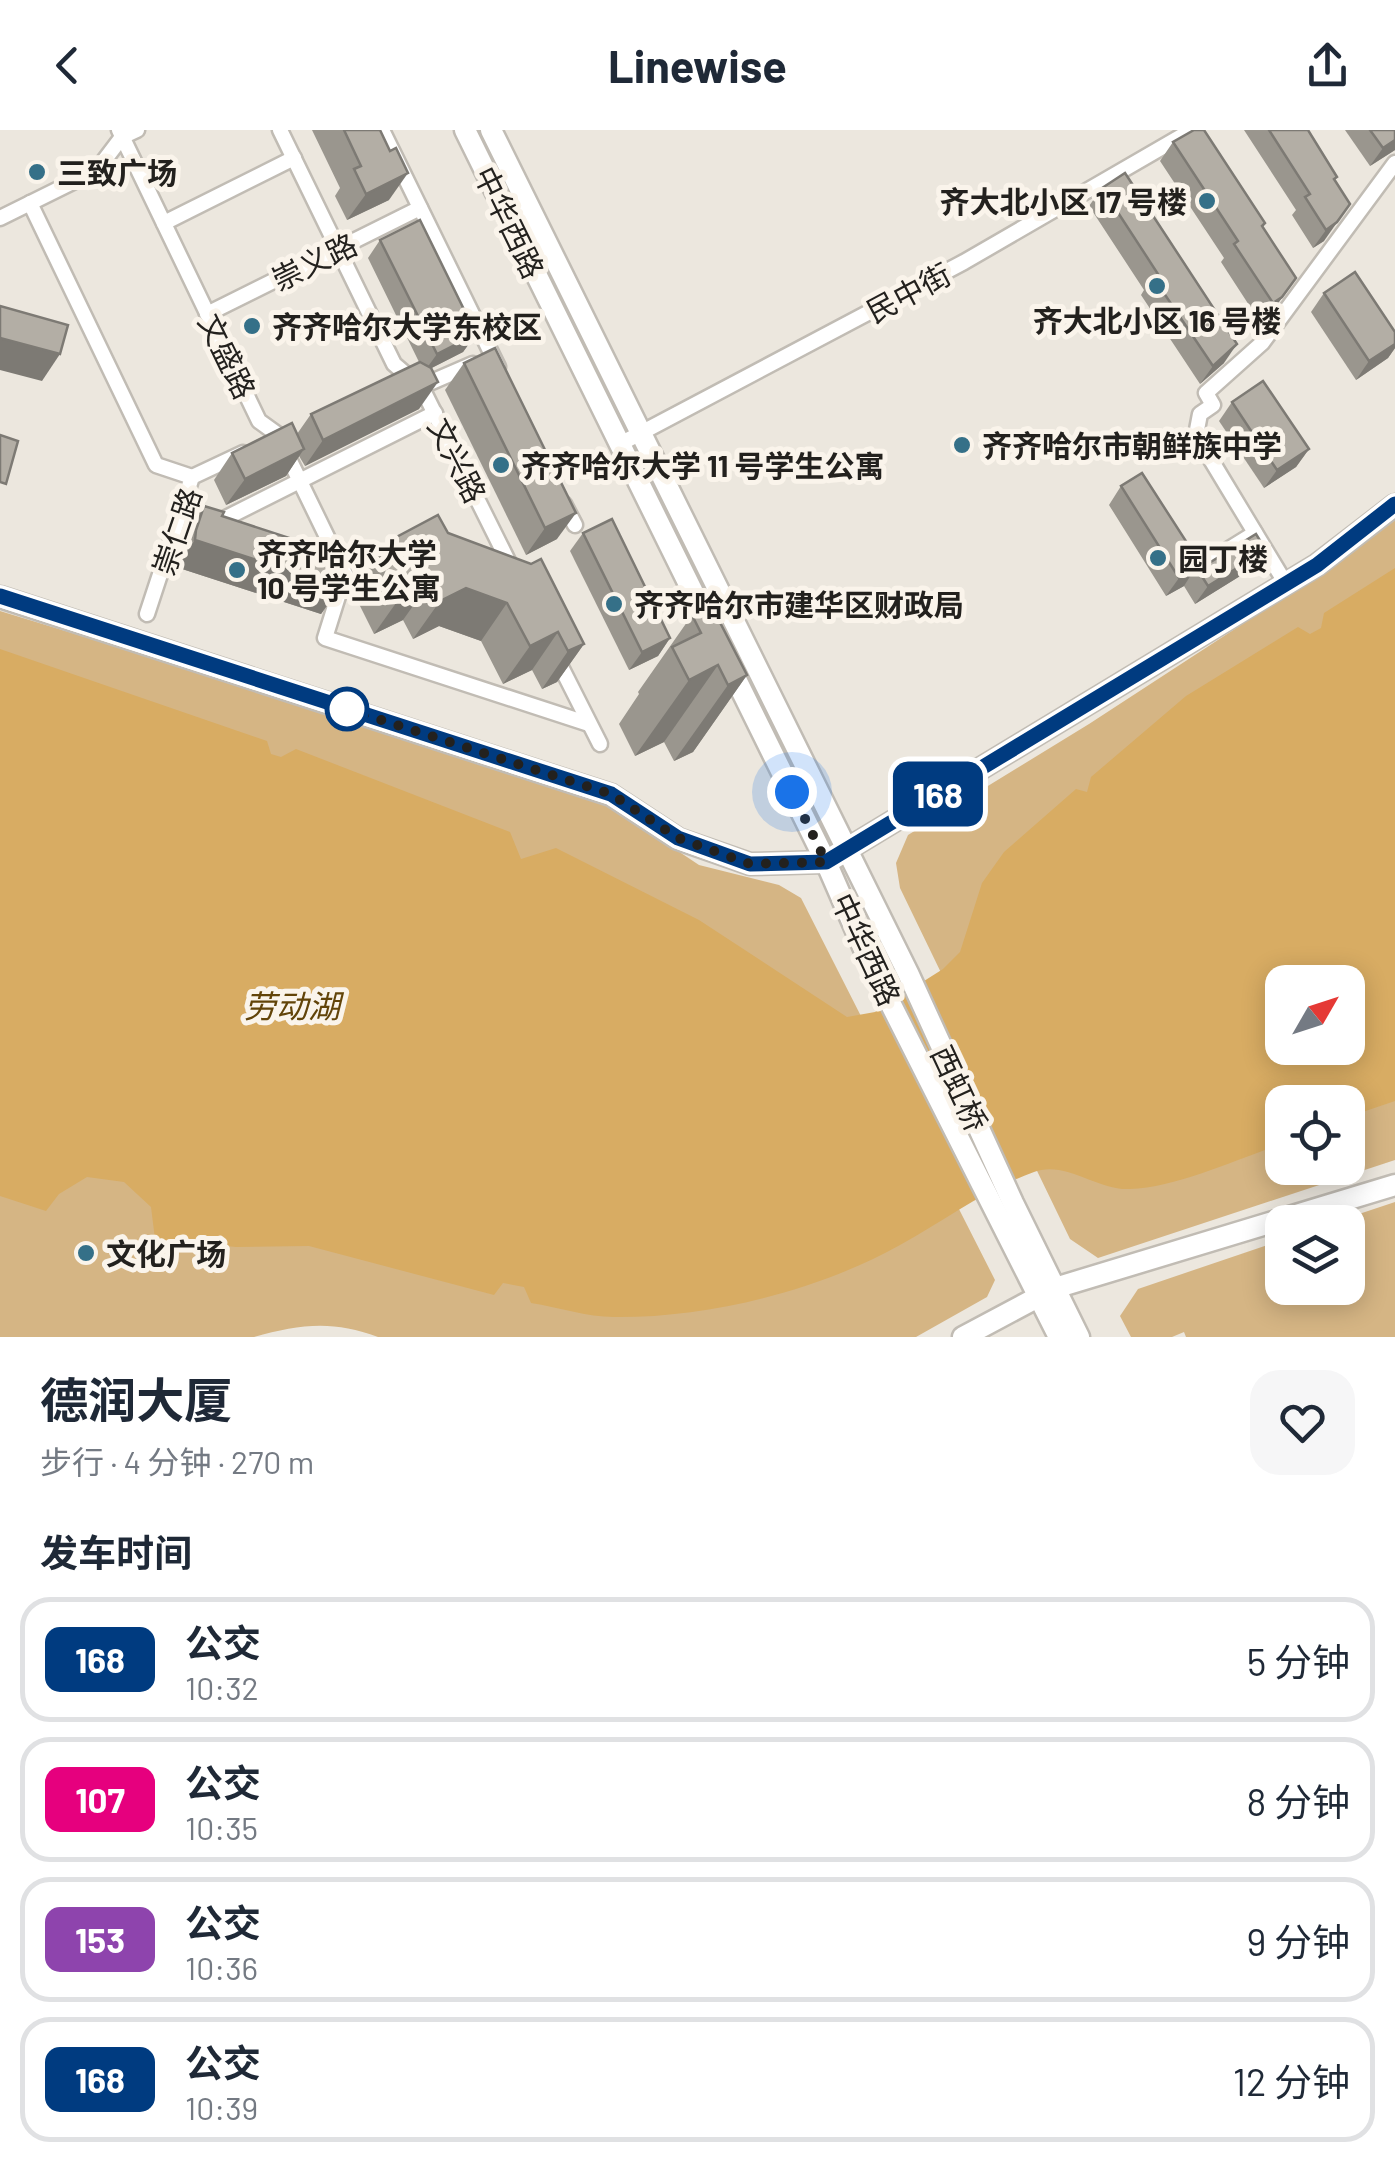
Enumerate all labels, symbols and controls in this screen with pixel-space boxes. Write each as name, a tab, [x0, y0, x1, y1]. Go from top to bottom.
icon: back	[40, 38, 95, 93]
text: Linewise	[608, 38, 787, 92]
icon: share	[1300, 38, 1355, 93]
place label: 三致广场	[57, 154, 177, 190]
street label: 中华西路	[468, 160, 552, 284]
marker: 三致广场	[26, 161, 48, 183]
place label: 齐大北小区 17 号楼	[940, 183, 1187, 219]
marker: 齐大北小区 17 号楼	[1196, 190, 1218, 212]
street label: 崇义路	[266, 225, 362, 297]
street label: 民中街	[860, 255, 956, 329]
marker: 齐大北小区 16 号楼	[1146, 275, 1168, 297]
place label: 齐大北小区 16 号楼	[1033, 302, 1281, 338]
street label: 文盛路	[192, 308, 264, 404]
place label: 齐齐哈尔大学东校区	[272, 308, 542, 344]
marker: 齐齐哈尔大学东校区	[241, 315, 263, 337]
street label: 文兴路	[422, 412, 494, 508]
place label: 齐齐哈尔市朝鲜族中学	[982, 427, 1282, 463]
marker: 齐齐哈尔市朝鲜族中学	[951, 434, 973, 456]
place label: 齐齐哈尔大学 11 号学生公寓	[521, 447, 884, 483]
marker: 齐齐哈尔大学 11 号学生公寓	[490, 454, 512, 476]
street label: 崇仁路	[144, 483, 208, 579]
place label: 齐齐哈尔大学 10 号学生公寓	[257, 535, 441, 605]
place label: 园丁楼	[1178, 540, 1268, 576]
marker: 园丁楼	[1147, 547, 1169, 569]
marker: 齐齐哈尔大学 10 号学生公寓	[226, 559, 248, 581]
place label: 齐齐哈尔市建华区财政局	[634, 586, 964, 622]
marker: 齐齐哈尔市建华区财政局	[603, 593, 625, 615]
unlabelled marker	[326, 688, 368, 730]
line badge: 168	[880, 762, 996, 826]
your location	[767, 767, 817, 817]
text: 168	[913, 773, 963, 815]
street label: 中华西路	[825, 887, 909, 1011]
north arrow	[1265, 965, 1365, 1065]
map controls	[1265, 965, 1365, 1305]
water label: 劳动湖	[244, 986, 345, 1024]
street label: 西虹桥	[925, 1040, 995, 1136]
button: locate	[1265, 1085, 1365, 1185]
button: layers	[1265, 1205, 1365, 1305]
place label: 文化广场	[106, 1235, 226, 1271]
marker: 文化广场	[75, 1242, 97, 1264]
text: 德润大厦	[40, 1370, 232, 1428]
button: heart	[1250, 1370, 1355, 1475]
text: 步行 · 4 分钟 · 270 m	[40, 1442, 314, 1480]
text: 发车时间	[40, 1529, 192, 1575]
text: 公交	[185, 1619, 261, 1665]
text: 168	[75, 1638, 125, 1680]
text: 5 分钟	[1247, 1638, 1350, 1684]
text: 10:32	[185, 1668, 259, 1706]
text: 公交	[185, 1759, 261, 1805]
text: 107	[75, 1778, 125, 1820]
text: 8 分钟	[1247, 1778, 1350, 1824]
text: 10:35	[185, 1808, 258, 1846]
text: 公交	[185, 1899, 261, 1945]
text: 153	[75, 1918, 125, 1960]
text: 9 分钟	[1247, 1918, 1350, 1964]
text: 10:36	[185, 1948, 258, 1986]
text: 公交	[185, 2039, 261, 2085]
text: 168	[75, 2058, 125, 2100]
text: 12 分钟	[1233, 2058, 1350, 2104]
text: 10:39	[185, 2088, 258, 2126]

